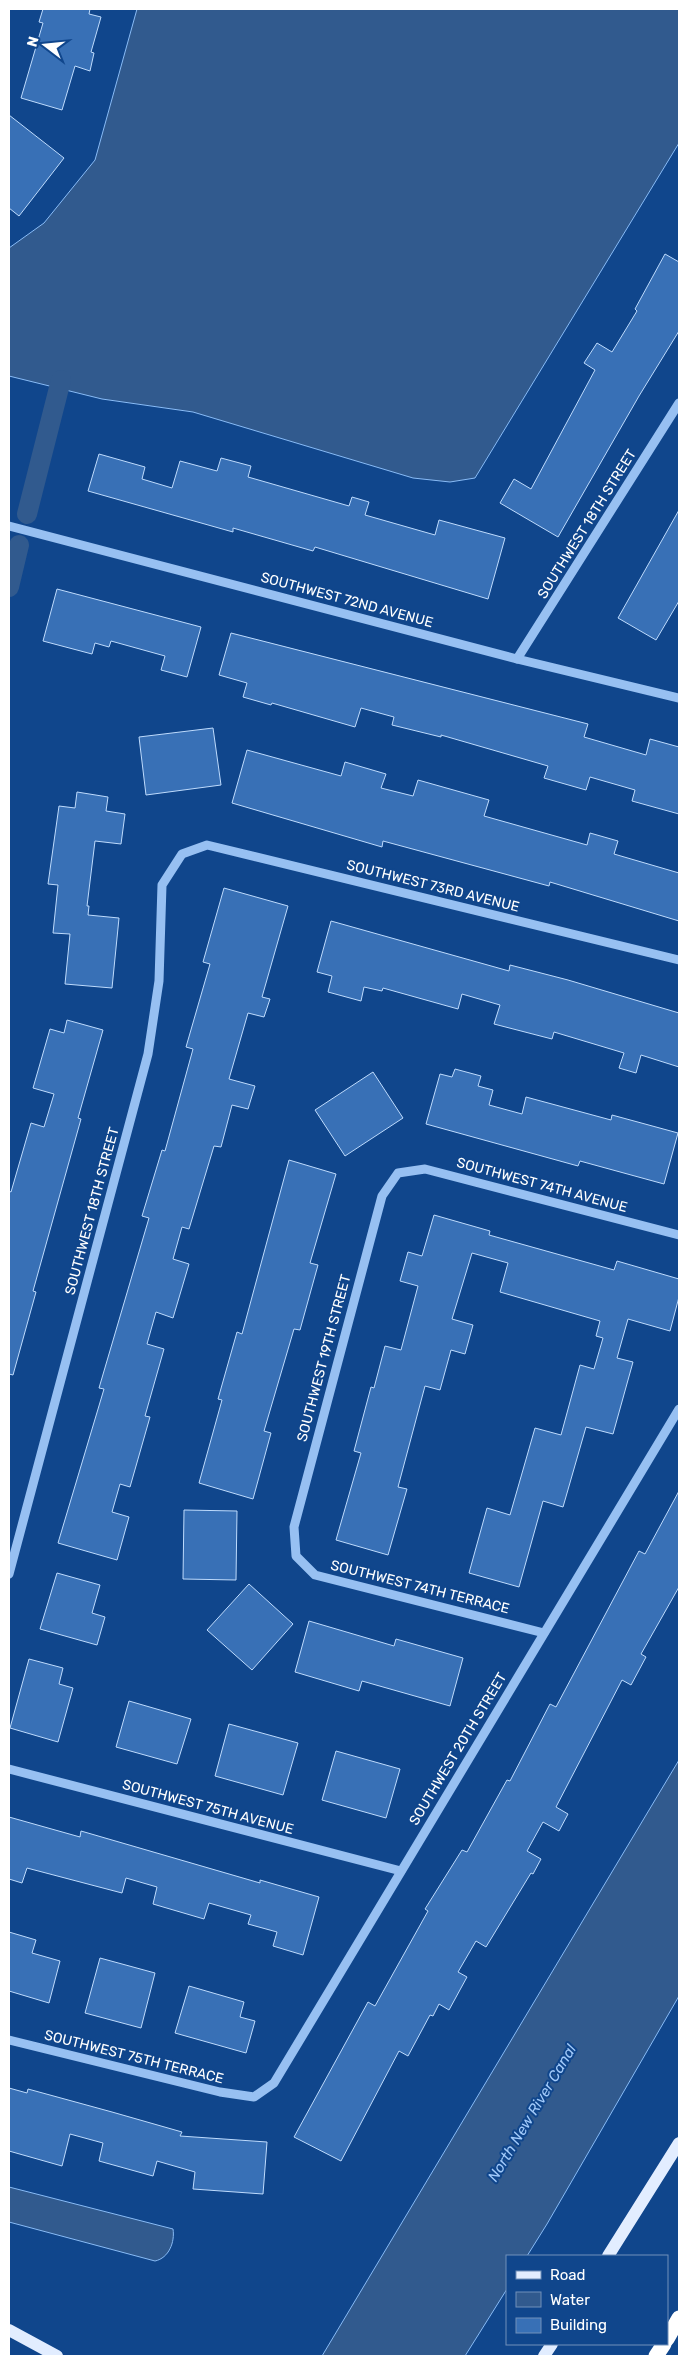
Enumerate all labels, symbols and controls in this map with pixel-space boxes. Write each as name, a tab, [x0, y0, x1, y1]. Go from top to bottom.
north arrow	[20, 20, 70, 70]
text: N	[23, 34, 43, 49]
street label: SOUTHWEST 18TH STREET	[534, 446, 640, 602]
street label: SOUTHWEST 72ND AVENUE	[259, 569, 435, 631]
street label: SOUTHWEST 73RD AVENUE	[345, 856, 521, 916]
street label: SOUTHWEST 18TH STREET	[61, 1125, 123, 1297]
street label: SOUTHWEST 74TH AVENUE	[455, 1154, 629, 1216]
street label: SOUTHWEST 19TH STREET	[293, 1273, 355, 1443]
street label: SOUTHWEST 74TH TERRACE	[329, 1557, 511, 1617]
street label: SOUTHWEST 20TH STREET	[406, 1670, 510, 1828]
street label: SOUTHWEST 75TH AVENUE	[120, 1776, 296, 1838]
street label: SOUTHWEST 75TH TERRACE	[43, 2026, 225, 2088]
water label: North New River Canal	[484, 2041, 580, 2185]
legend	[506, 2255, 668, 2345]
text: Road	[550, 2266, 586, 2284]
text: Water	[550, 2291, 590, 2309]
text: Building	[550, 2316, 607, 2334]

